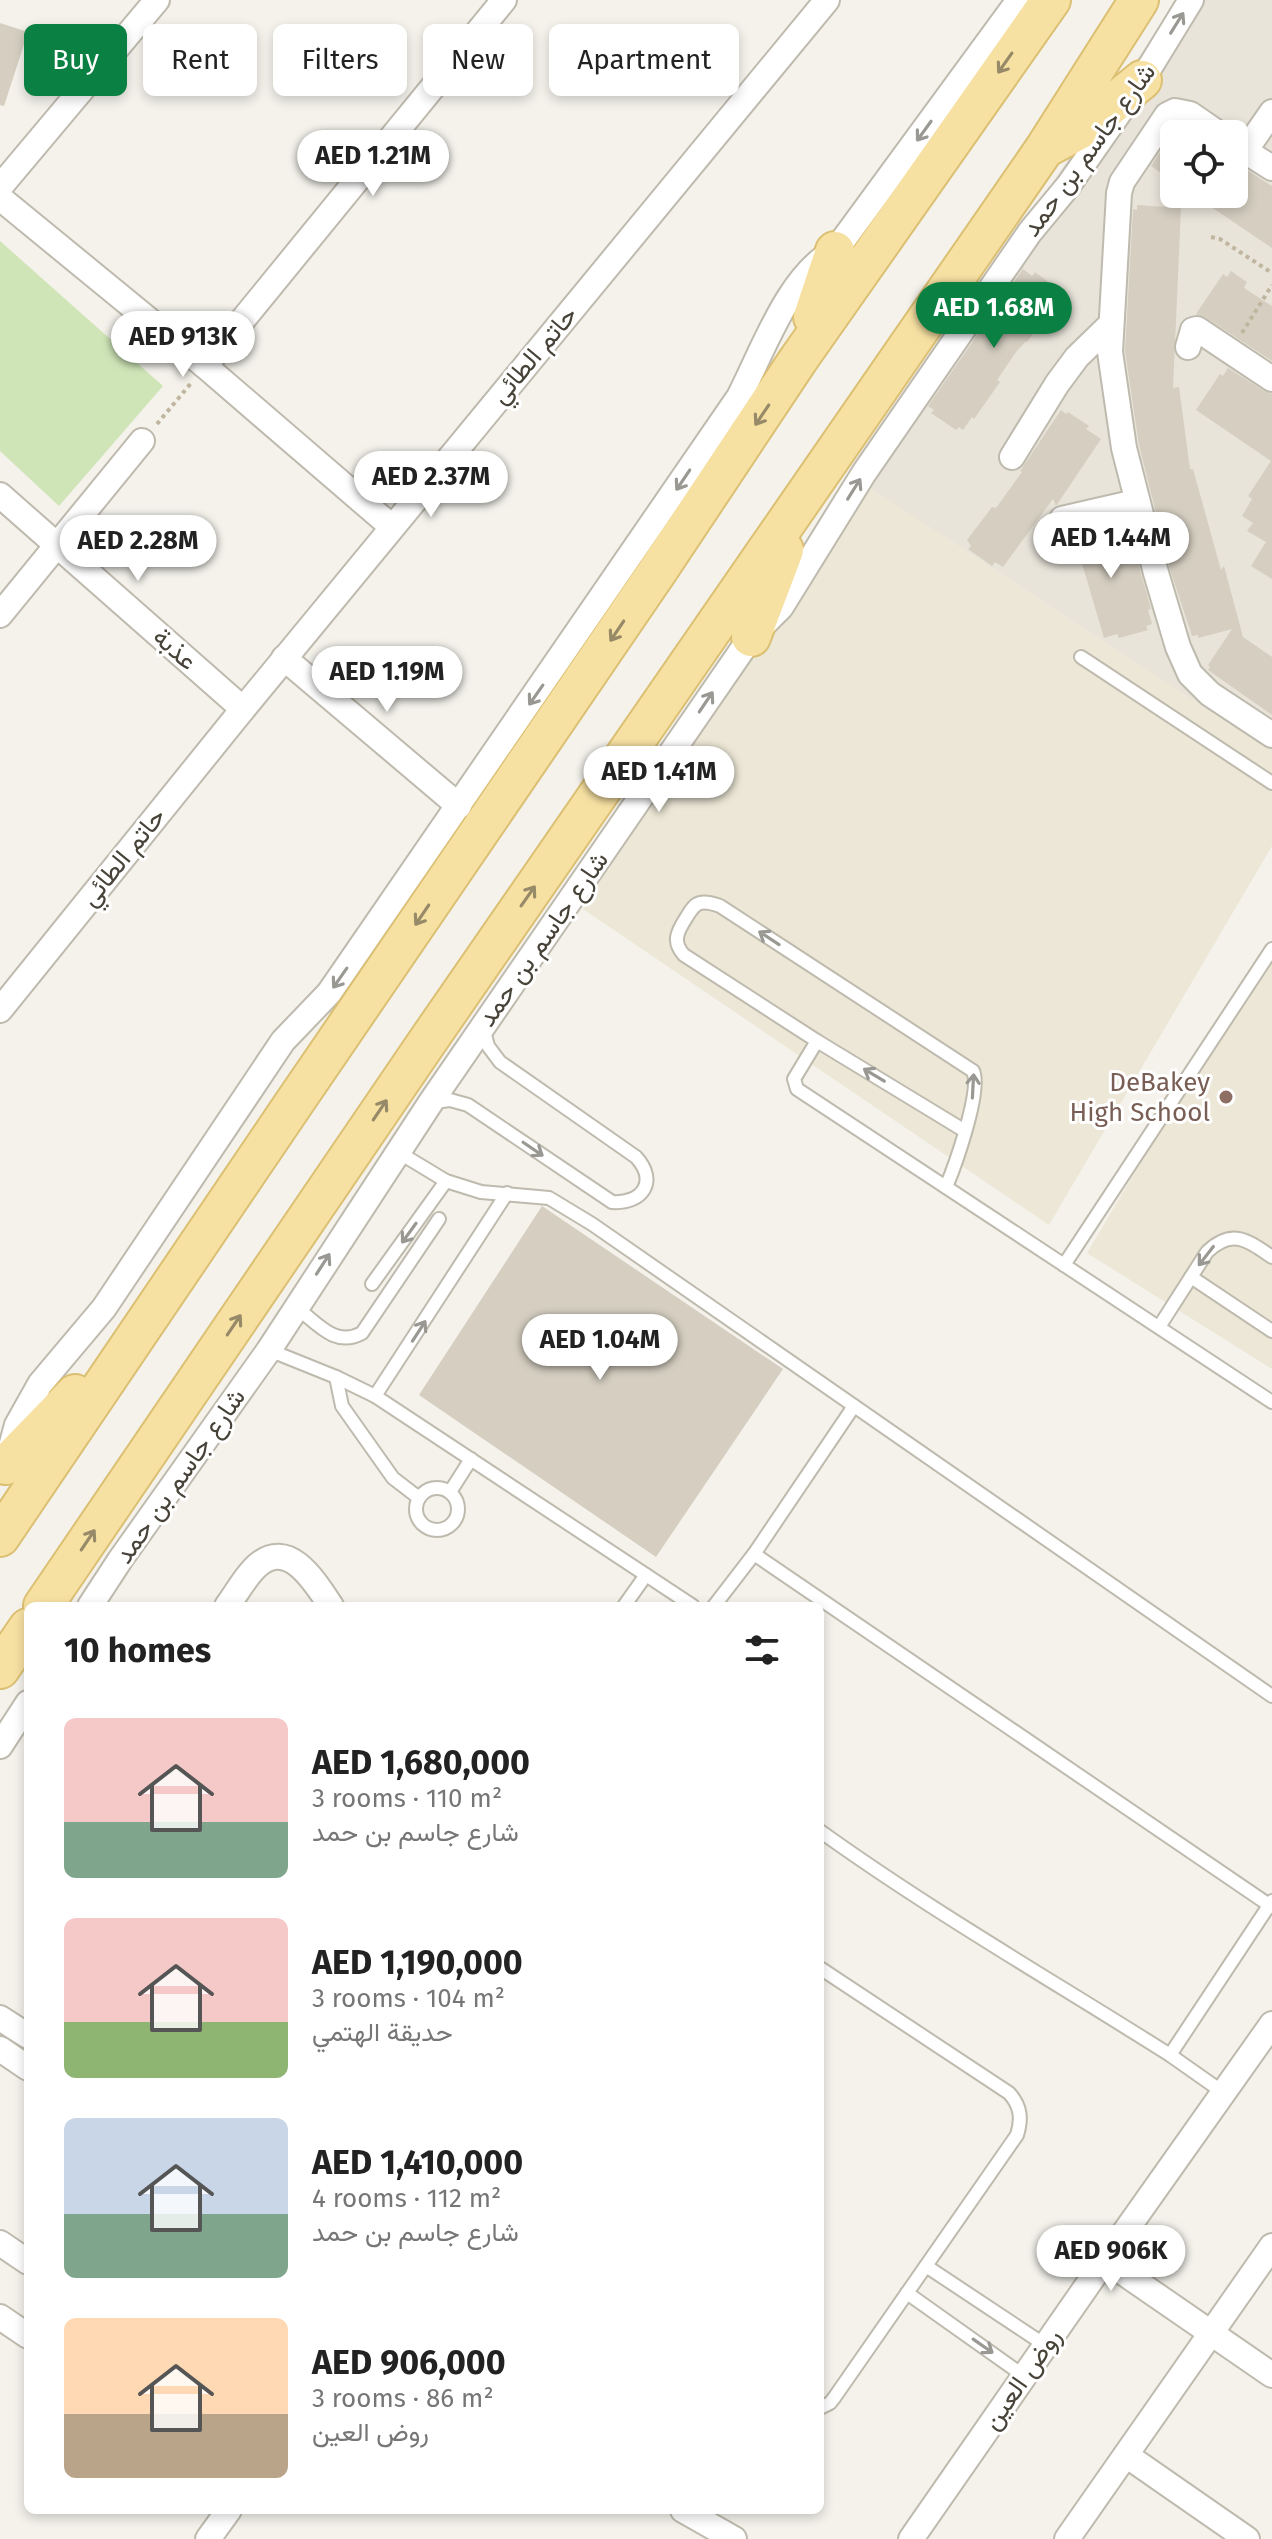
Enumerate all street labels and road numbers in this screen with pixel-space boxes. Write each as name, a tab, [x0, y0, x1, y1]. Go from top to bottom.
street label: شارع جاسم بن حمد	[1016, 57, 1164, 244]
street label: حاتم الطائي	[484, 300, 588, 413]
street label: عذبة	[147, 621, 203, 677]
street label: حاتم الطائي	[74, 801, 176, 916]
street label: شارع جاسم بن حمد	[471, 845, 617, 1034]
street label: شارع جاسم بن حمد	[108, 1382, 254, 1571]
street label: روض العين	[976, 2322, 1068, 2436]

